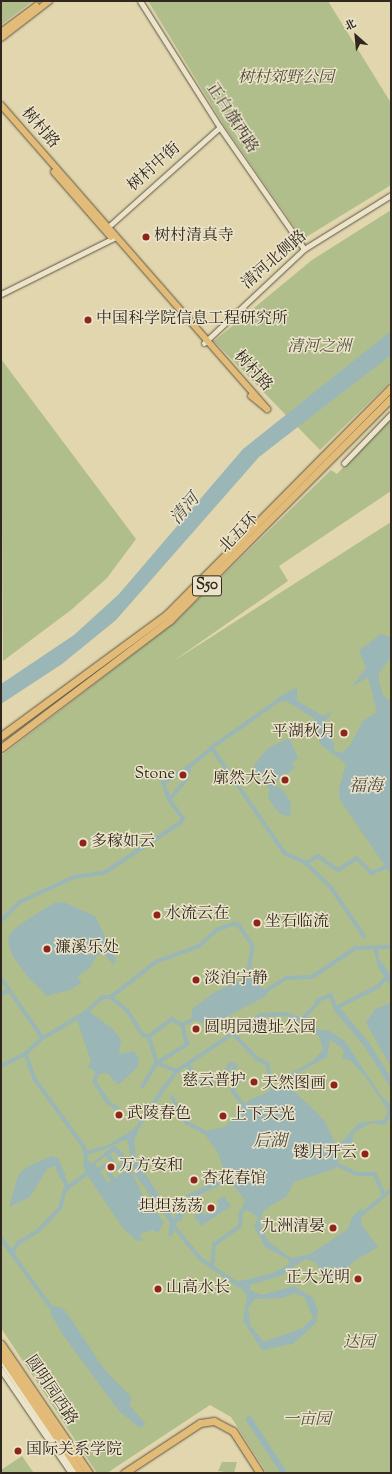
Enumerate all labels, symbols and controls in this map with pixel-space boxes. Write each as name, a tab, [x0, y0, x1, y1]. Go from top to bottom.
north arrow	[336, 16, 376, 56]
text: 北	[342, 16, 359, 35]
park label: 树村郊野公园	[238, 69, 334, 89]
street label: 正白旗西路	[201, 80, 261, 158]
street label: 树村路	[16, 105, 62, 153]
street label: 树村中街	[125, 139, 185, 197]
place label: 树村清真寺	[154, 227, 234, 247]
street label: 清河北侧路	[239, 228, 311, 294]
marker: 树村清真寺	[141, 232, 151, 242]
place label: 中国科学院信息工程研究所	[96, 310, 288, 330]
marker: 中国科学院信息工程研究所	[83, 315, 93, 325]
park label: 清河之洲	[287, 338, 351, 358]
street label: 树村路	[229, 348, 275, 396]
water label: 清河	[167, 490, 205, 530]
street label: 北五环	[216, 510, 264, 558]
road number: S50	[191, 573, 223, 599]
place label: 平湖秋月	[272, 723, 336, 743]
marker: 平湖秋月	[339, 728, 349, 738]
place label: Stone	[134, 765, 175, 785]
marker: Stone	[178, 770, 188, 780]
place label: 廓然大公	[213, 770, 277, 790]
marker: 廓然大公	[280, 775, 290, 785]
water label: 福海	[349, 778, 383, 798]
place label: 多稼如云	[91, 833, 155, 853]
marker: 多稼如云	[78, 838, 88, 848]
place label: 水流云在	[165, 905, 229, 925]
marker: 水流云在	[152, 910, 162, 920]
place label: 坐石临流	[265, 913, 329, 933]
marker: 坐石临流	[252, 918, 262, 928]
place label: 濂溪乐处	[55, 939, 119, 959]
marker: 濂溪乐处	[42, 944, 52, 954]
place label: 淡泊宁静	[204, 970, 268, 990]
marker: 淡泊宁静	[191, 975, 201, 985]
place label: 圆明园遗址公园	[204, 1019, 316, 1039]
marker: 圆明园遗址公园	[191, 1024, 201, 1034]
place label: 慈云普护	[182, 1072, 246, 1092]
place label: 天然图画	[262, 1075, 326, 1095]
marker: 慈云普护	[249, 1077, 259, 1087]
marker: 天然图画	[329, 1080, 339, 1090]
place label: 武陵春色	[127, 1105, 191, 1125]
place label: 上下天光	[231, 1106, 295, 1126]
marker: 武陵春色	[114, 1110, 124, 1120]
marker: 上下天光	[218, 1111, 228, 1121]
water label: 后湖	[253, 1133, 287, 1153]
place label: 镂月开云	[293, 1144, 357, 1164]
marker: 镂月开云	[360, 1149, 370, 1159]
place label: 万方安和	[119, 1157, 183, 1177]
marker: 万方安和	[106, 1162, 116, 1172]
place label: 杏花春馆	[202, 1170, 266, 1190]
marker: 杏花春馆	[189, 1175, 199, 1185]
place label: 坦坦荡荡	[139, 1198, 203, 1218]
marker: 坦坦荡荡	[206, 1203, 216, 1213]
place label: 九洲清晏	[261, 1218, 325, 1238]
marker: 九洲清晏	[328, 1223, 338, 1233]
place label: 正大光明	[286, 1269, 350, 1289]
marker: 正大光明	[353, 1274, 363, 1284]
place label: 山高水长	[166, 1279, 230, 1299]
marker: 山高水长	[153, 1284, 163, 1294]
park label: 达园	[343, 1334, 375, 1354]
street label: 圆明园西路	[20, 1352, 80, 1430]
park label: 一亩园	[283, 1411, 331, 1431]
place label: 国际关系学院	[26, 1441, 122, 1461]
marker: 国际关系学院	[13, 1446, 23, 1456]

